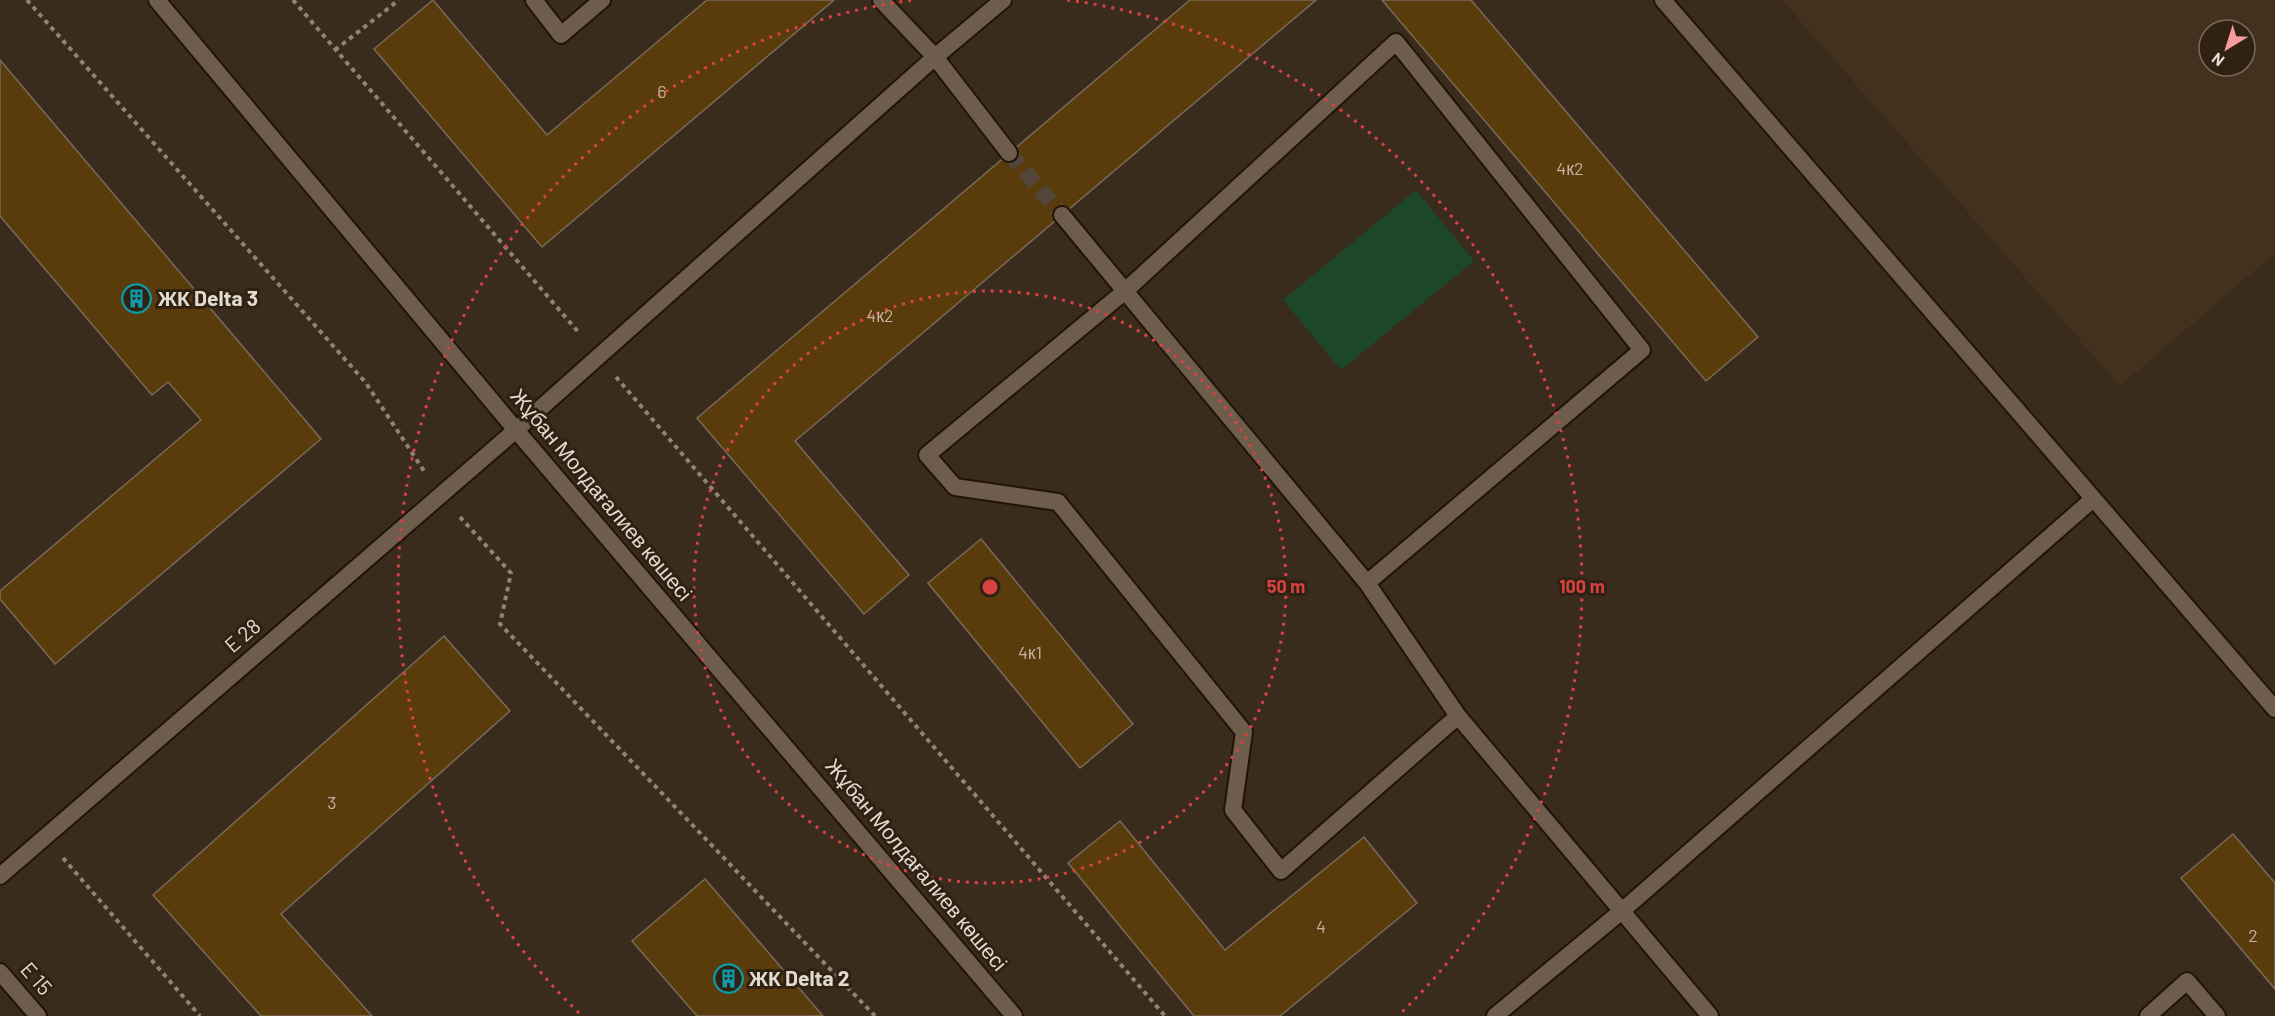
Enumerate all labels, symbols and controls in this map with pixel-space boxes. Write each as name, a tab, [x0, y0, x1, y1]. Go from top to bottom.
north arrow	[2197, 18, 2257, 78]
text: N	[2207, 49, 2227, 71]
house number: 6	[657, 80, 667, 102]
house number: 4к2	[1556, 157, 1584, 179]
building icon: ЖК Delta 3	[121, 283, 153, 315]
place label: ЖК Delta 3	[157, 285, 258, 310]
house number: 4к2	[866, 304, 894, 326]
street label: Жұбан Молдағалиев көшесі	[506, 383, 698, 605]
text: 50 m	[1267, 575, 1305, 597]
text: 100 m	[1559, 575, 1605, 597]
centre of rings	[980, 577, 1000, 597]
street label: E 28	[219, 613, 265, 657]
house number: 4к1	[1018, 641, 1042, 663]
street label: Жұбан Молдағалиев көшесі	[821, 753, 1013, 975]
house number: 3	[327, 791, 337, 813]
house number: 4	[1316, 915, 1326, 937]
house number: 2	[2248, 924, 2258, 946]
street label: E 15	[16, 957, 58, 999]
building icon: ЖК Delta 2	[712, 963, 744, 995]
place label: ЖК Delta 2	[748, 965, 850, 990]

